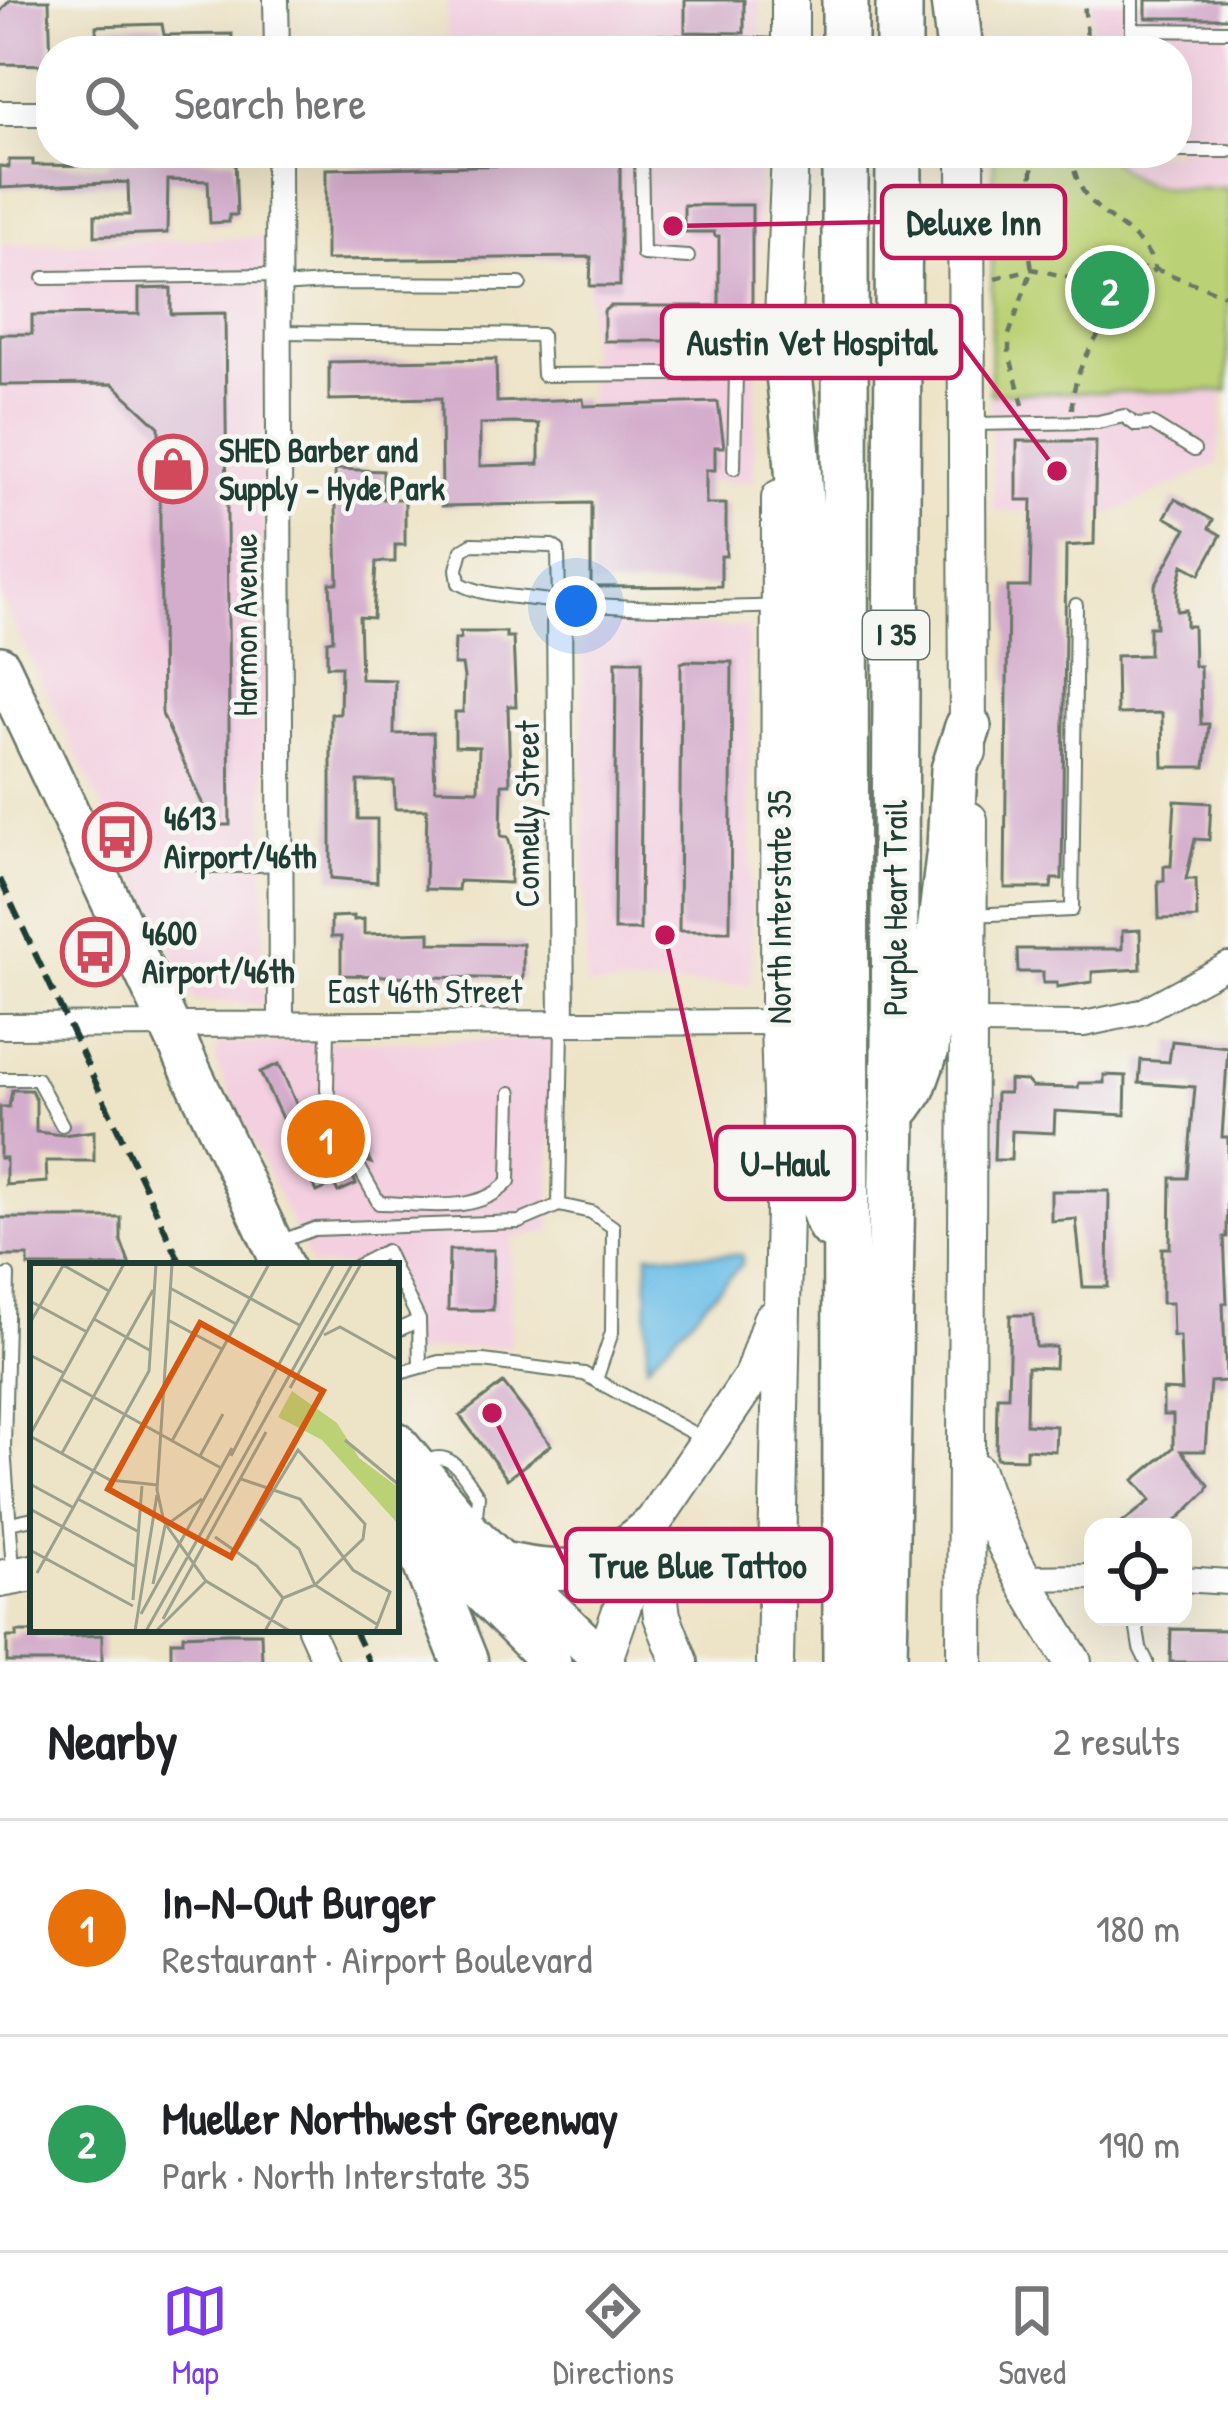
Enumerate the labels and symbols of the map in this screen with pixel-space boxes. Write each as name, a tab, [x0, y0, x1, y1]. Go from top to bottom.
callout: Deluxe Inn	[882, 186, 1065, 258]
text: Deluxe Inn	[906, 197, 1042, 246]
pin: 2	[1071, 245, 1149, 335]
callout: Austin Vet Hospital	[662, 306, 961, 378]
text: Austin Vet Hospital	[687, 317, 939, 367]
place label: SHED Barber and Supply - Hyde Park	[219, 428, 445, 512]
shop icon: SHED Barber and Supply - Hyde Park	[138, 434, 208, 504]
street label: Harmon Avenue	[223, 533, 267, 717]
your location	[546, 576, 606, 636]
road number: I 35	[863, 611, 929, 659]
street label: Connelly Street	[505, 720, 550, 907]
street label: North Interstate 35	[757, 790, 801, 1024]
place label: 4613 Airport/46th	[164, 796, 317, 880]
street label: Purple Heart Trail	[873, 800, 918, 1016]
bus stop icon: 4613 Airport/46th	[82, 802, 152, 872]
place label: 4600 Airport/46th	[142, 911, 295, 995]
bus stop icon: 4600 Airport/46th	[60, 917, 130, 987]
street label: East 46th Street	[328, 969, 523, 1013]
pin: 1	[287, 1094, 365, 1184]
callout: U-Haul	[716, 1127, 854, 1199]
text: U-Haul	[740, 1138, 831, 1187]
inset map	[30, 1263, 399, 1632]
callout: True Blue Tattoo	[566, 1529, 831, 1601]
text: True Blue Tattoo	[588, 1540, 807, 1589]

